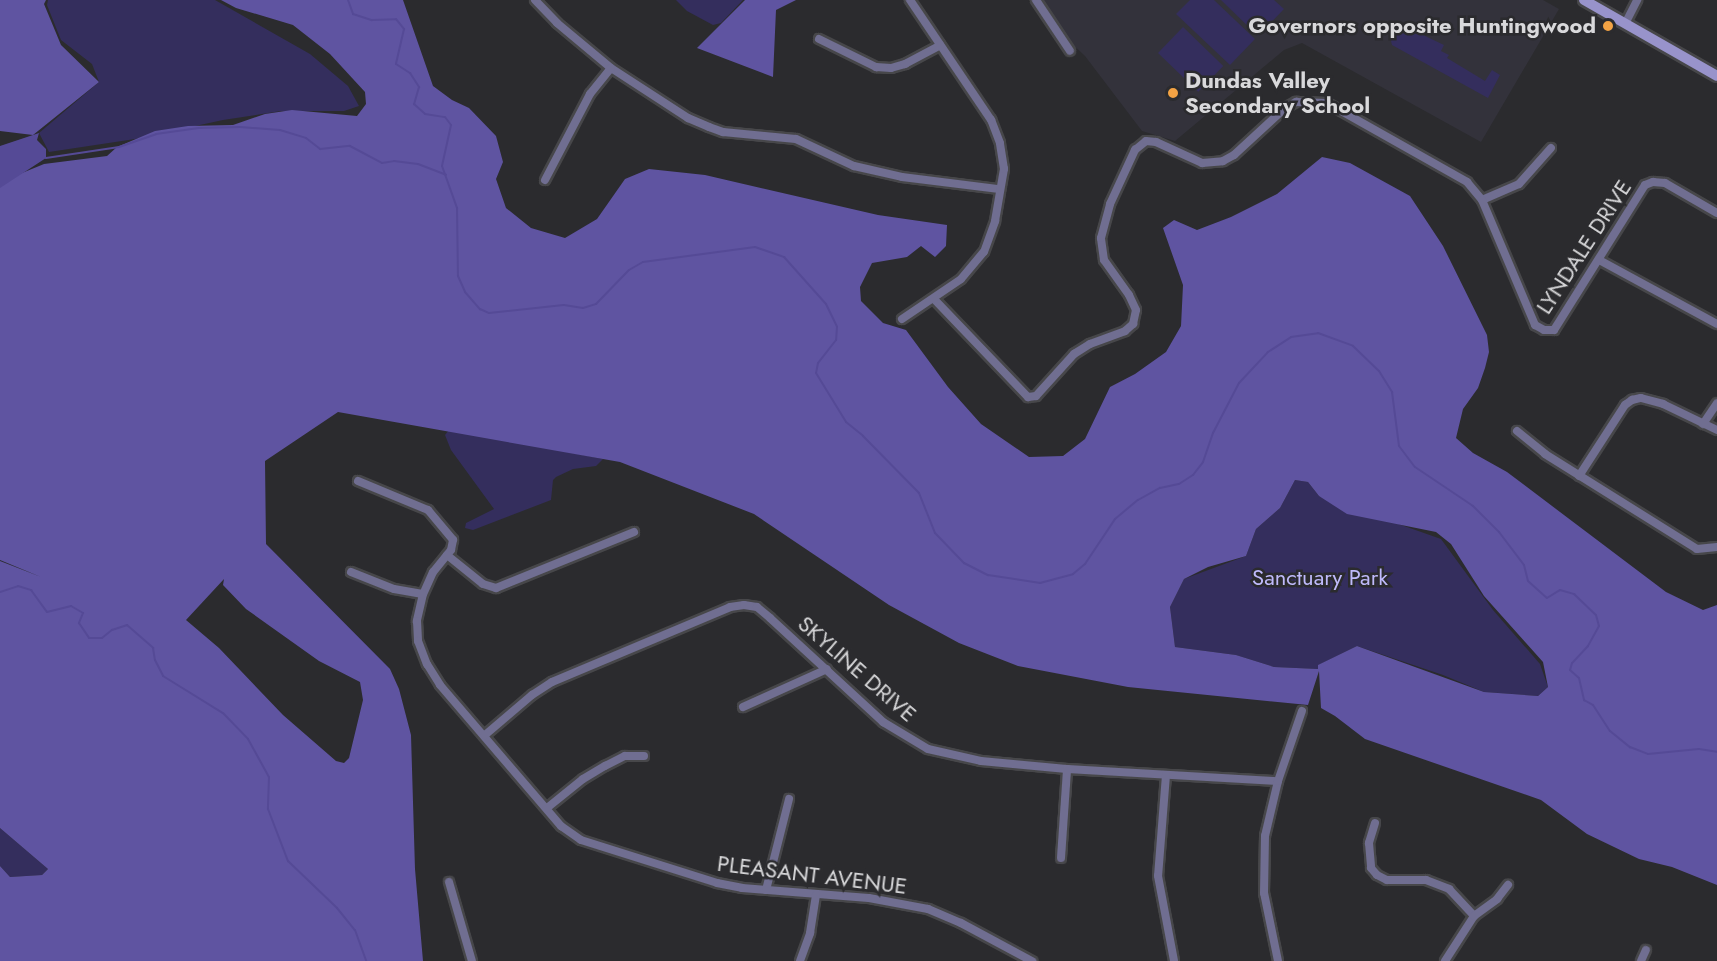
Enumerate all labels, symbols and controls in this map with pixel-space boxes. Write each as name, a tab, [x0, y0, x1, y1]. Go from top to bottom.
place label: Governors opposite Huntingwood	[1248, 13, 1596, 39]
marker: Governors opposite Huntingwood	[1601, 19, 1615, 33]
place label: Dundas Valley Secondary School	[1185, 67, 1370, 118]
marker: Dundas Valley Secondary School	[1166, 86, 1180, 100]
street label: LYNDALE DRIVE	[1531, 175, 1637, 319]
park label: Sanctuary Park	[1252, 565, 1388, 591]
street label: SKYLINE DRIVE	[793, 611, 921, 727]
street label: PLEASANT AVENUE	[716, 850, 908, 900]

